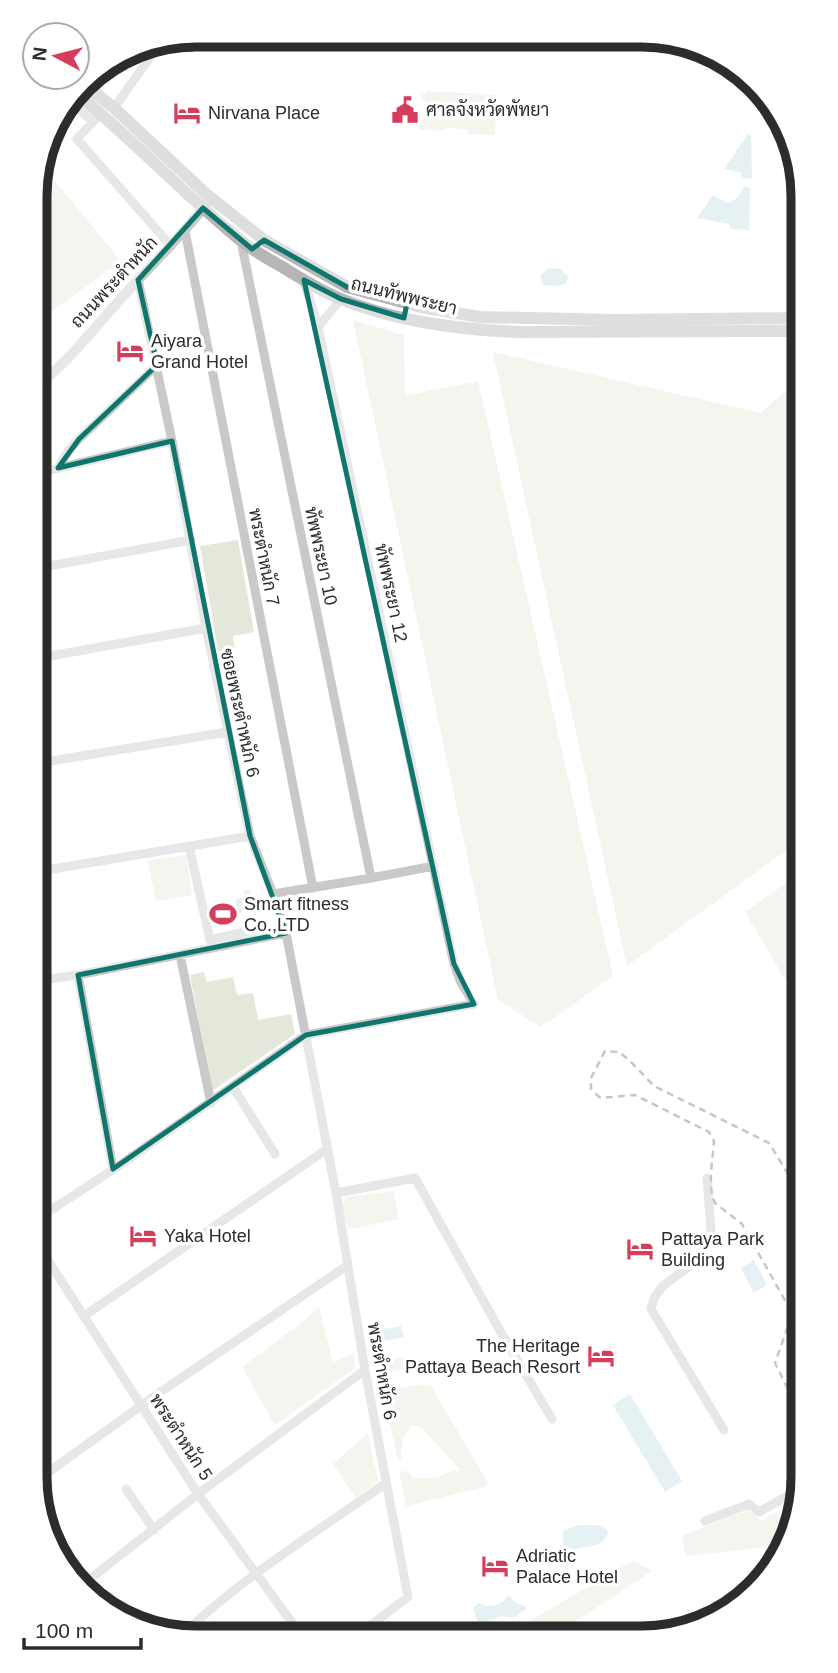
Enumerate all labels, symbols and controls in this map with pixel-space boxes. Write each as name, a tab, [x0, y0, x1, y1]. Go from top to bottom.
north arrow	[21, 21, 91, 91]
text: N	[28, 46, 51, 62]
public building icon: ศาลจังหวัดพัทยา	[390, 95, 420, 125]
hotel icon: Nirvana Place	[172, 98, 202, 128]
place label: ศาลจังหวัดพัทยา	[426, 99, 549, 120]
place label: Nirvana Place	[208, 103, 320, 123]
street label: ถนนพระตำหนัก	[66, 231, 161, 332]
street label: ถนนทัพพระยา	[349, 272, 459, 319]
place label: Aiyara Grand Hotel	[151, 331, 248, 372]
hotel icon: Aiyara Grand Hotel	[115, 336, 145, 366]
street label: ทัพพระยา 10	[301, 505, 342, 607]
street label: พระตำหนัก 7	[245, 506, 284, 608]
street label: ทัพพระยา 12	[371, 542, 412, 644]
street label: ซอยพระตำหนัก 6	[217, 647, 264, 779]
place label: Smart fitness Co.,LTD	[244, 894, 349, 935]
sports icon: Smart fitness Co.,LTD	[208, 899, 238, 929]
hotel icon: Yaka Hotel	[128, 1221, 158, 1251]
place label: Yaka Hotel	[164, 1226, 251, 1246]
place label: Pattaya Park Building	[661, 1229, 765, 1270]
hotel icon: Pattaya Park Building	[625, 1234, 655, 1264]
street label: พระตำหนัก 6	[364, 1320, 401, 1422]
place label: The Heritage Pattaya Beach Resort	[405, 1336, 580, 1377]
hotel icon: The Heritage Pattaya Beach Resort	[586, 1341, 616, 1371]
street label: พระตำหนัก 5	[146, 1389, 217, 1484]
place label: Adriatic Palace Hotel	[516, 1546, 618, 1587]
hotel icon: Adriatic Palace Hotel	[480, 1551, 510, 1581]
scale bar	[24, 1606, 142, 1650]
text: 100 m	[35, 1619, 93, 1642]

